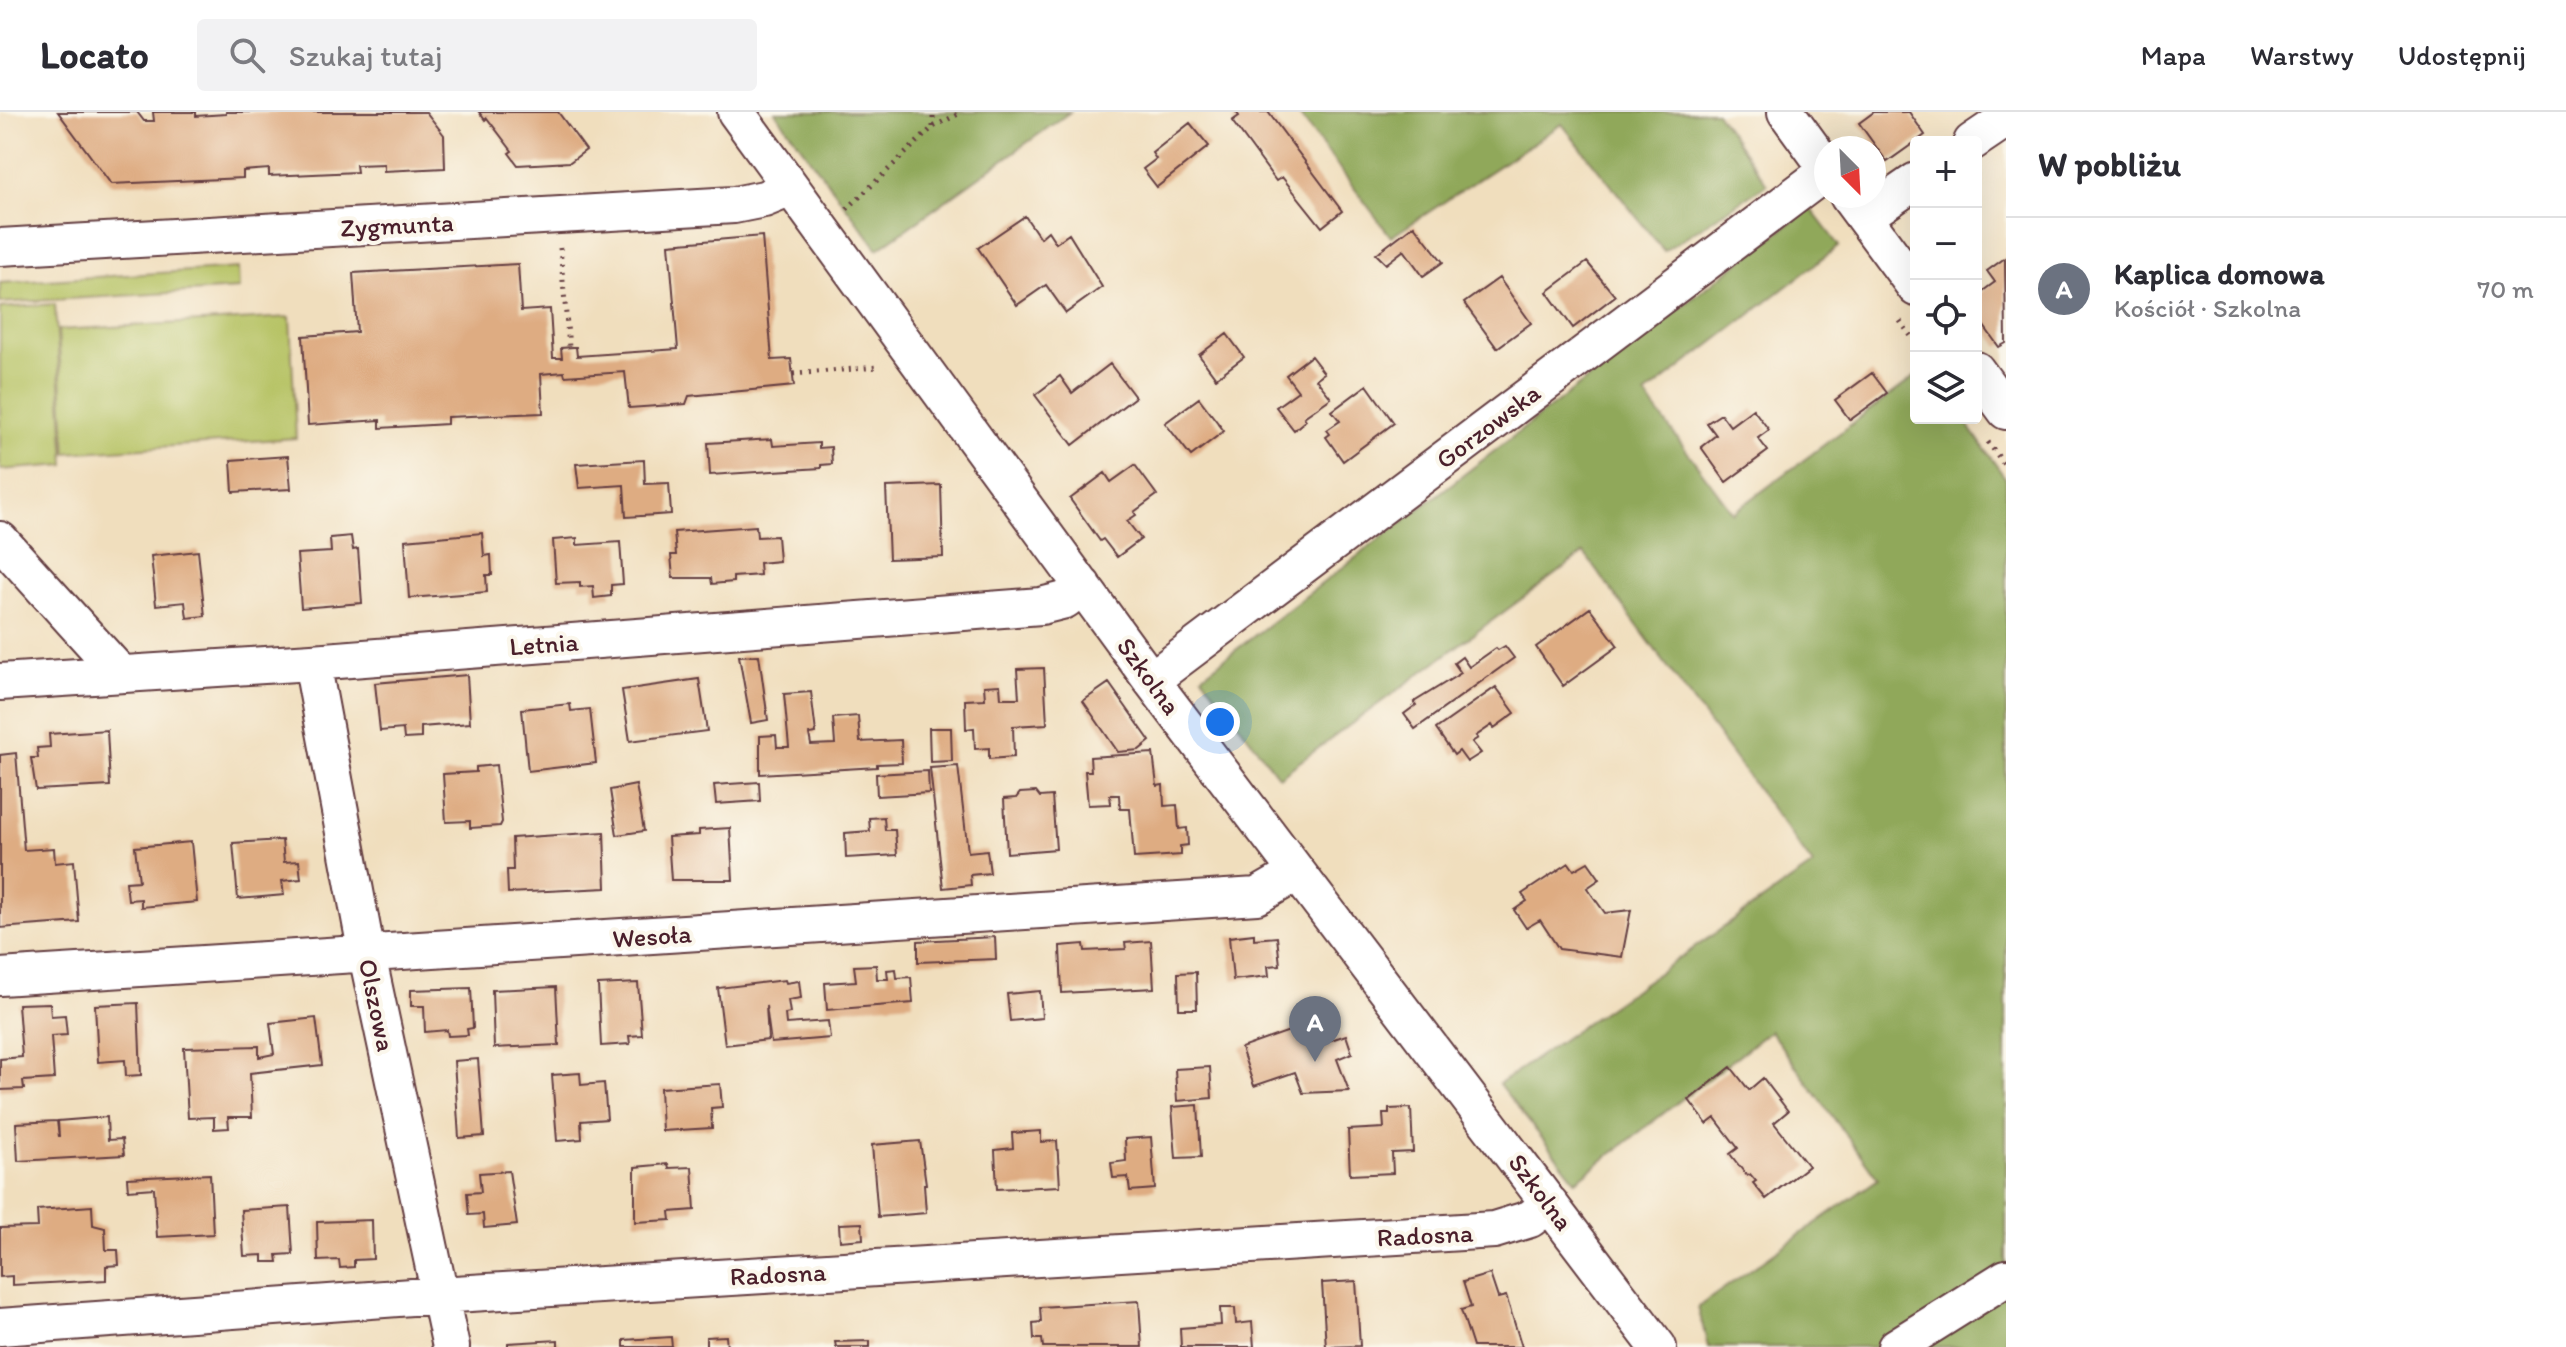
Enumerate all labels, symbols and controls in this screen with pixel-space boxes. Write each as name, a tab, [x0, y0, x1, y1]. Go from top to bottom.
search box	[197, 19, 757, 91]
text: Locato	[40, 32, 149, 78]
icon: search	[225, 33, 269, 77]
text: Szukaj tutaj	[289, 37, 443, 74]
text: Mapa	[2141, 38, 2206, 72]
text: Warstwy	[2250, 38, 2354, 72]
text: Udostępnij	[2398, 38, 2526, 72]
north arrow	[1814, 136, 1886, 208]
map controls	[1910, 136, 1982, 424]
button: +	[1910, 136, 1982, 208]
text: W pobliżu	[2038, 144, 2181, 185]
street label: Zygmunta	[340, 206, 455, 244]
button: −	[1910, 208, 1982, 280]
text: Kaplica domowa	[2114, 255, 2325, 292]
text: A	[2056, 273, 2072, 305]
text: 70 m	[2477, 273, 2534, 305]
button: locate	[1910, 280, 1982, 352]
text: Kościół · Szkolna	[2114, 292, 2301, 324]
button: layers	[1910, 352, 1982, 424]
street label: Gorzowska	[1429, 376, 1547, 476]
street label: Letnia	[508, 626, 580, 662]
street label: Szkolna	[1110, 631, 1188, 721]
your location	[1200, 702, 1240, 742]
street label: Wesoła	[611, 917, 693, 955]
street label: Olszowa	[352, 956, 402, 1054]
pin: A	[1289, 996, 1341, 1062]
street label: Szkolna	[1502, 1147, 1580, 1237]
street label: Radosna	[1376, 1216, 1475, 1254]
street label: Radosna	[729, 1255, 828, 1293]

